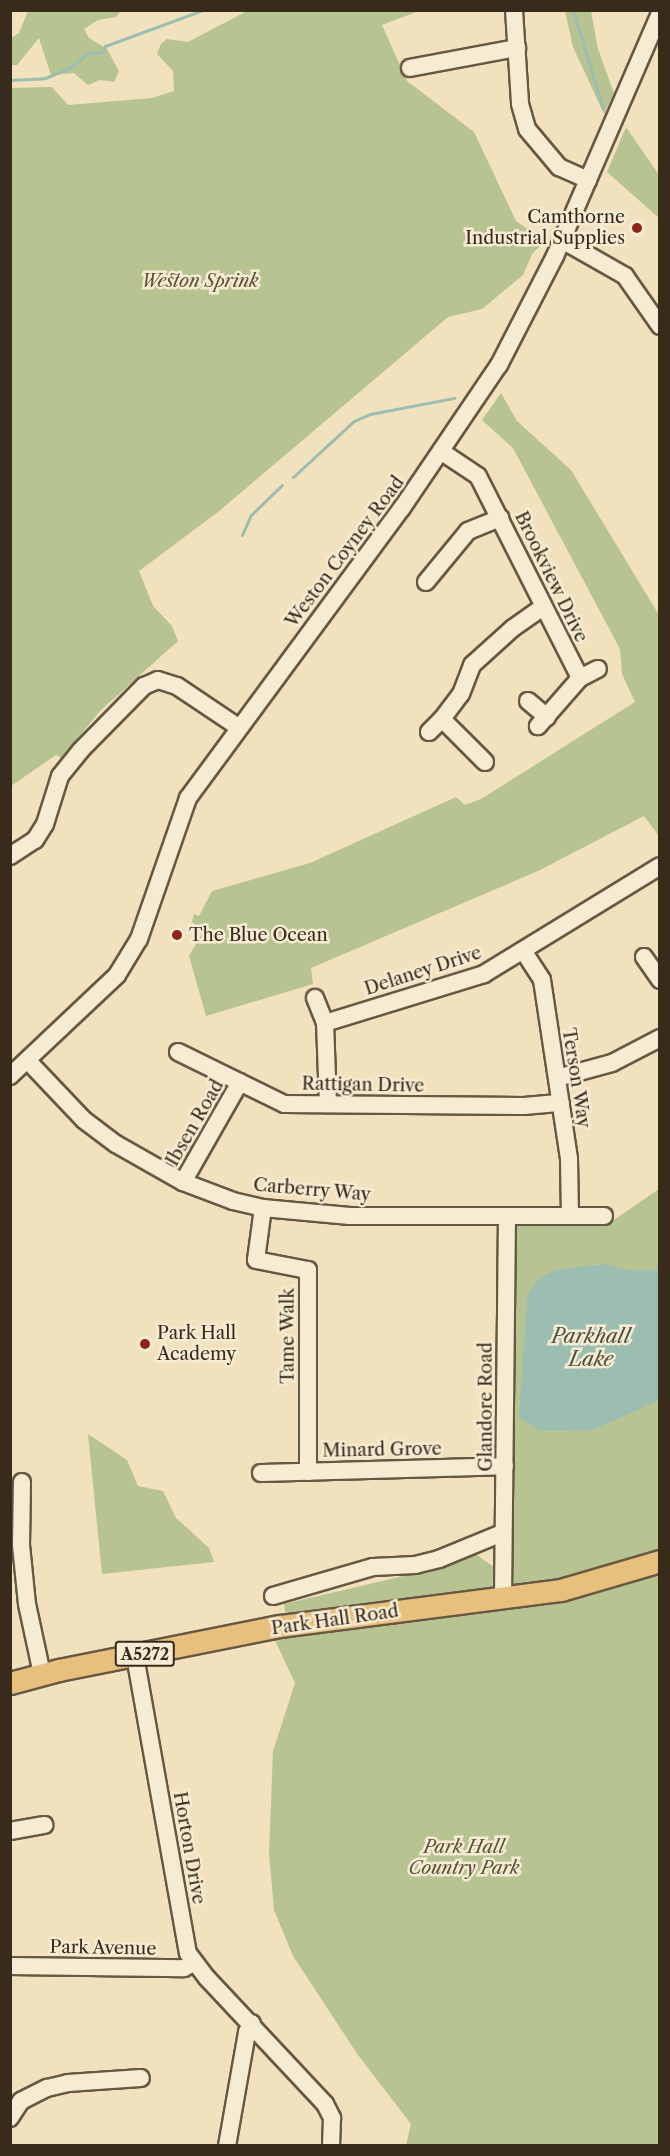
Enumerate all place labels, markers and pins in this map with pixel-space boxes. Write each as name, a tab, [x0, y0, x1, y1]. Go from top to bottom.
place label: Camthorne Industrial Supplies	[465, 207, 625, 250]
marker: Camthorne Industrial Supplies	[630, 221, 644, 235]
place label: The Blue Ocean	[189, 924, 328, 946]
marker: The Blue Ocean	[170, 928, 184, 942]
place label: Park Hall Academy	[157, 1323, 236, 1366]
marker: Park Hall Academy	[138, 1337, 152, 1351]

